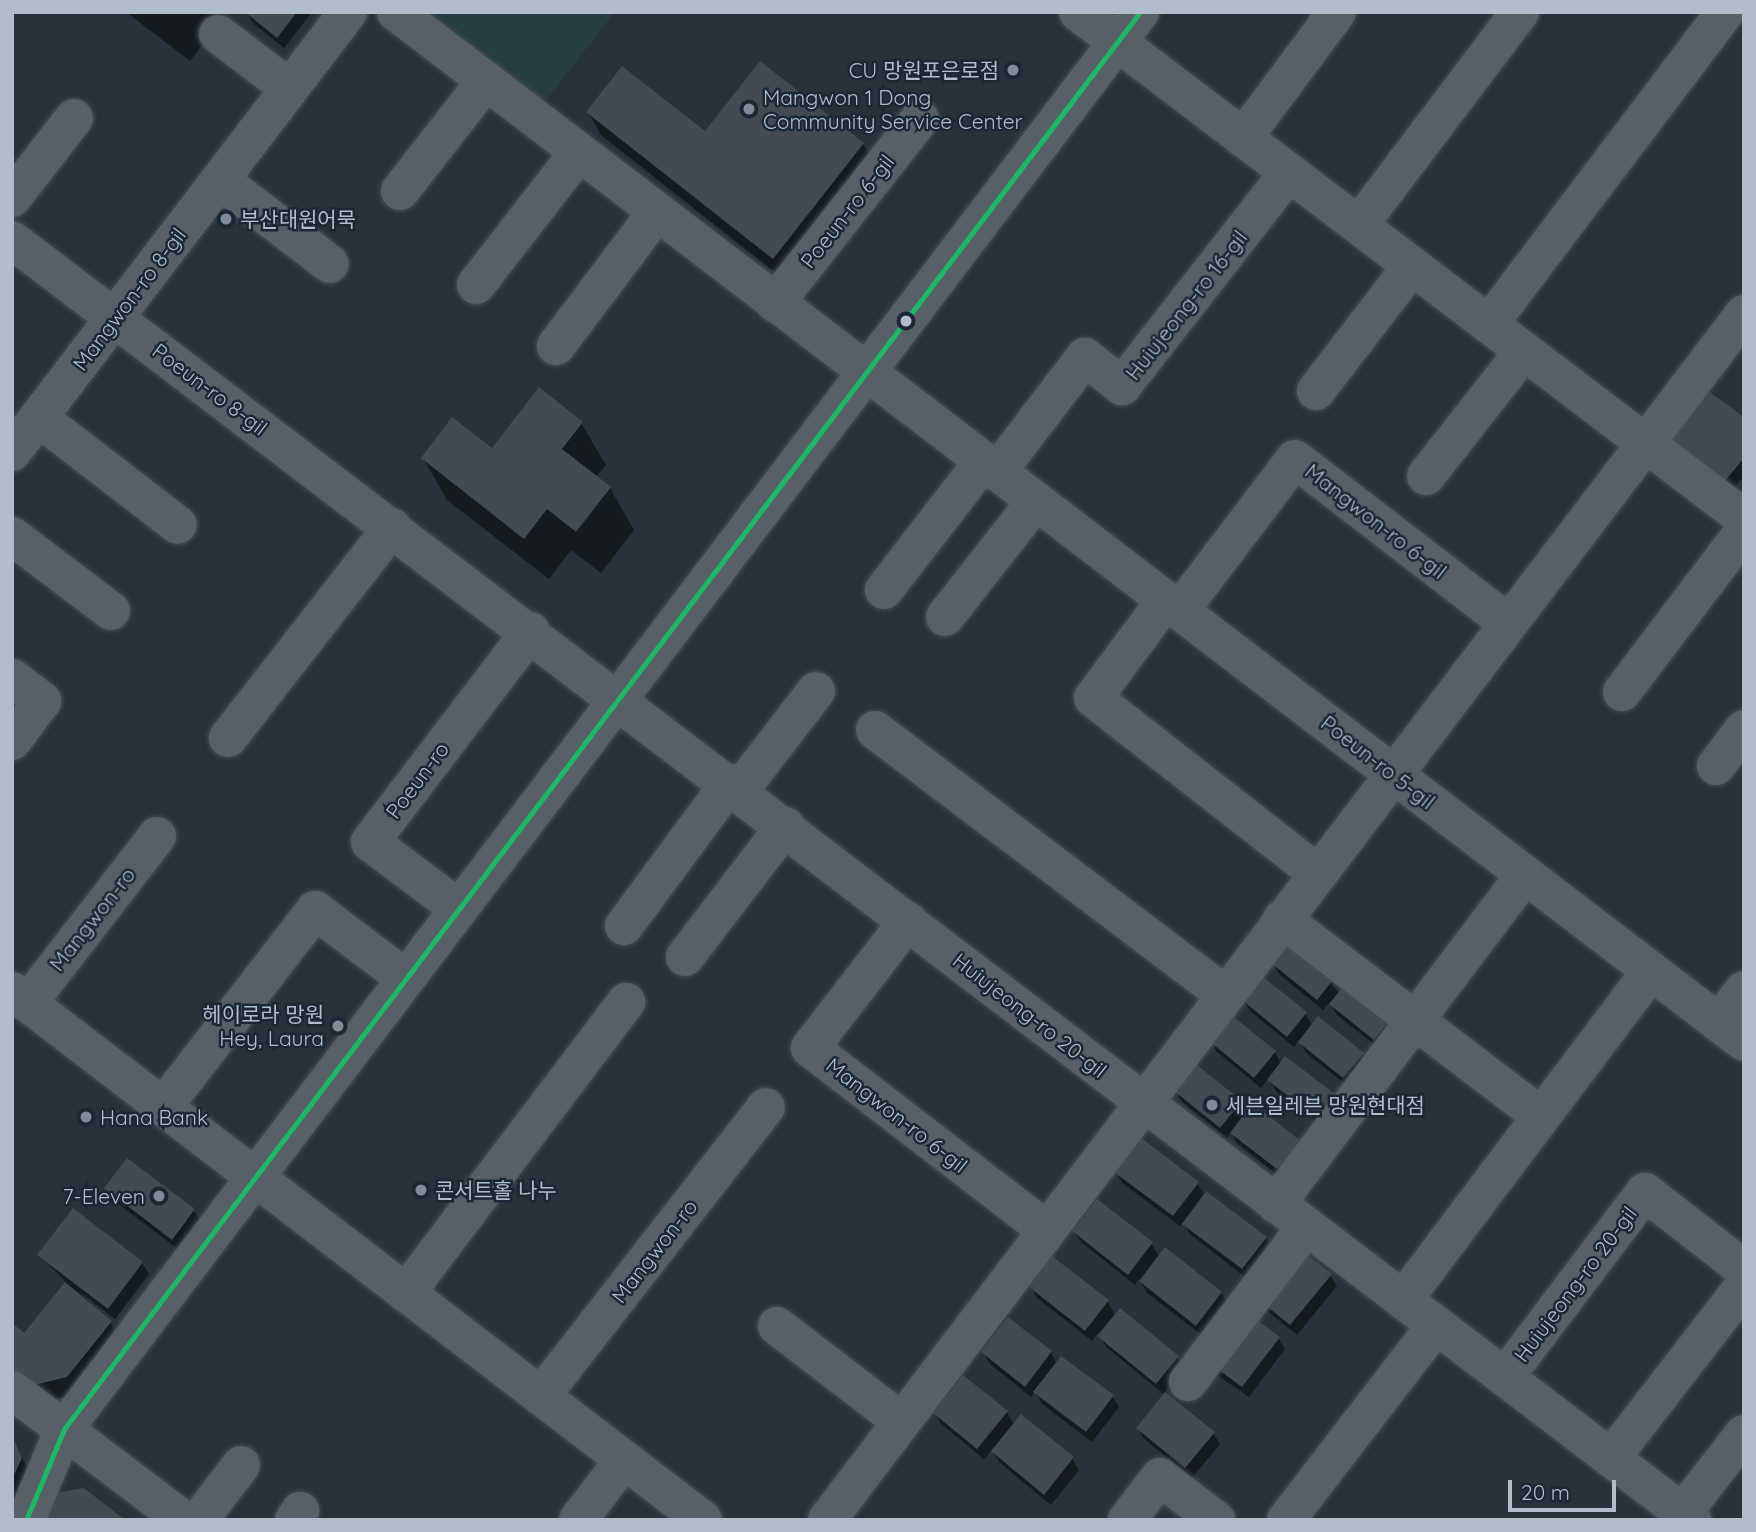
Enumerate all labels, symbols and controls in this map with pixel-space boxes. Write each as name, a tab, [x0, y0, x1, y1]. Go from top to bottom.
place label: CU 망원포은로점	[849, 57, 999, 83]
marker: CU 망원포은로점	[1005, 62, 1021, 78]
place label: Mangwon 1 Dong Community Service Center	[763, 84, 1023, 134]
marker: Mangwon 1 Dong Community Service Center	[741, 101, 757, 117]
street label: Poeun-ro 6-gil	[795, 149, 899, 273]
place label: 부산대원어묵	[240, 206, 356, 232]
marker: 부산대원어묵	[218, 211, 234, 227]
street label: Mangwon-ro 8-gil	[67, 223, 191, 375]
street label: Huiujeong-ro 16-gil	[1120, 225, 1252, 385]
unlabelled marker	[899, 314, 913, 328]
street label: Poeun-ro 8-gil	[148, 338, 272, 440]
street label: Mangwon-ro 6-gil	[1300, 458, 1452, 584]
street label: Poeun-ro 5-gil	[1316, 710, 1440, 814]
street label: Poeun-ro	[380, 737, 454, 823]
street label: Mangwon-ro	[44, 862, 140, 976]
street label: Huiujeong-ro 20-gil	[948, 947, 1112, 1083]
place label: 헤이로라 망원 Hey, Laura	[202, 1001, 324, 1051]
marker: 헤이로라 망원 Hey, Laura	[330, 1018, 346, 1034]
street label: Mangwon-ro 6-gil	[821, 1052, 973, 1178]
place label: 세븐일레븐 망원현대점	[1226, 1092, 1425, 1118]
marker: 세븐일레븐 망원현대점	[1204, 1097, 1220, 1113]
place label: Hana Bank	[100, 1104, 208, 1130]
marker: Hana Bank	[78, 1109, 94, 1125]
place label: 콘서트홀 나누	[435, 1177, 557, 1203]
marker: 콘서트홀 나누	[413, 1182, 429, 1198]
place label: 7-Eleven	[63, 1183, 145, 1209]
marker: 7-Eleven	[151, 1188, 167, 1204]
street label: Mangwon-ro	[606, 1194, 702, 1308]
street label: Huiujeong-ro 20-gil	[1508, 1201, 1642, 1367]
scale bar	[1511, 1466, 1620, 1510]
text: 20 m	[1521, 1479, 1570, 1505]

